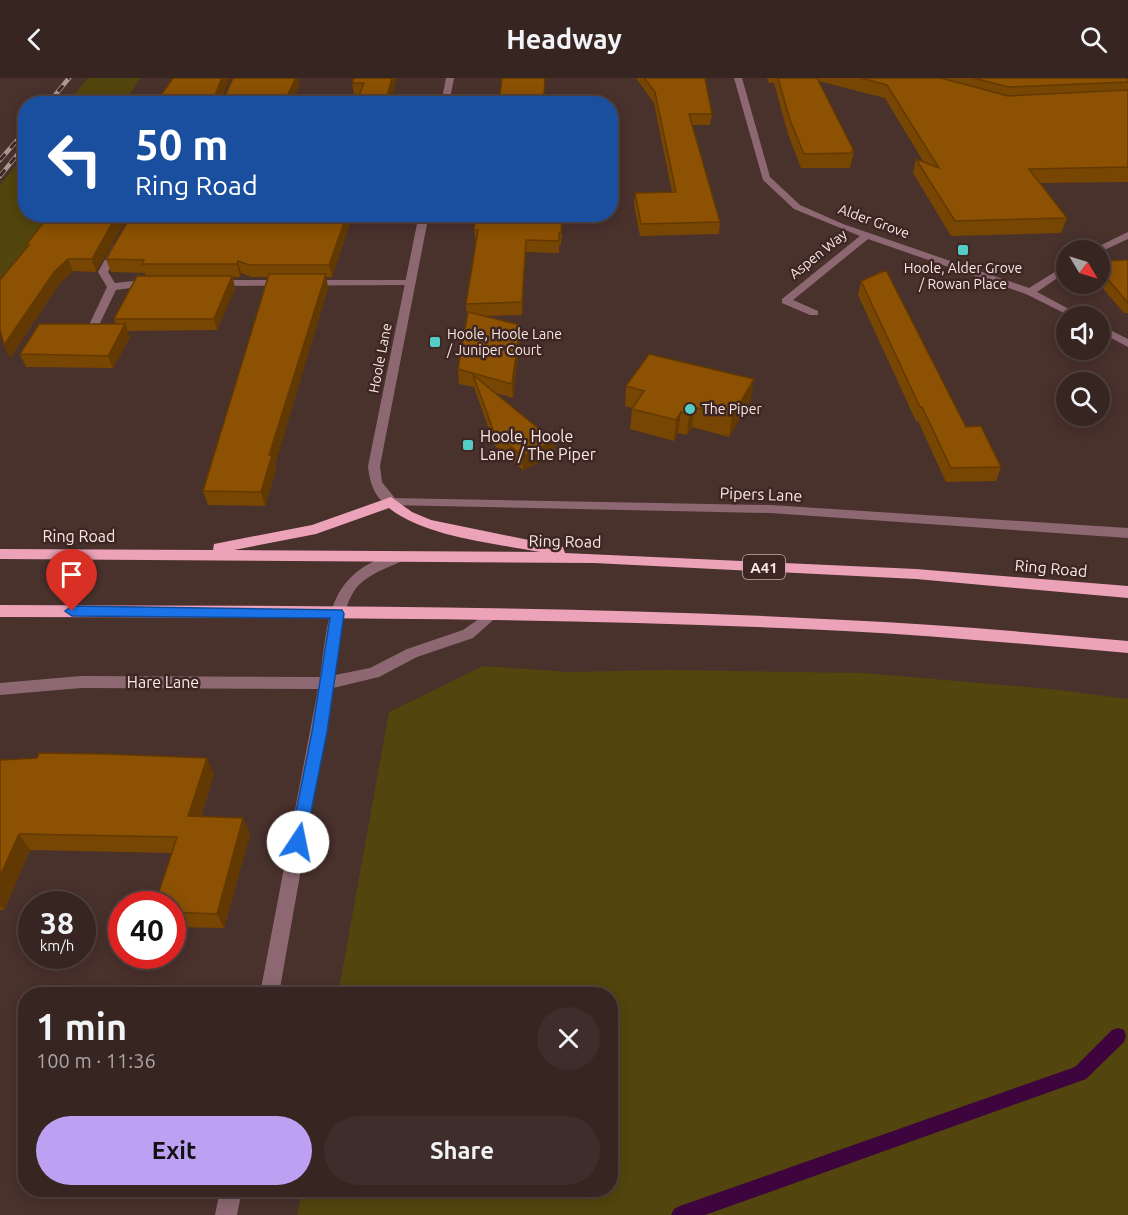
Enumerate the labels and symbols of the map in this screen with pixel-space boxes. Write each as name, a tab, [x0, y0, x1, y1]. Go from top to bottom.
street label: Alder Grove	[836, 201, 912, 241]
street label: Aspen Way	[786, 226, 850, 282]
north arrow	[1056, 240, 1110, 294]
marker: Hoole, Alder Grove / Rowan Place	[956, 243, 970, 257]
place label: Hoole, Alder Grove / Rowan Place	[904, 260, 1022, 292]
street label: Hoole Lane	[365, 322, 395, 394]
place label: Hoole, Hoole Lane / Juniper Court	[446, 326, 562, 358]
marker: Hoole, Hoole Lane / Juniper Court	[428, 335, 442, 349]
place label: The Piper	[702, 401, 762, 417]
marker: The Piper	[683, 402, 697, 416]
place label: Hoole, Hoole Lane / The Piper	[480, 427, 596, 463]
marker: Hoole, Hoole Lane / The Piper	[461, 438, 475, 452]
street label: Pipers Lane	[719, 484, 803, 504]
street label: Ring Road	[43, 527, 115, 545]
street label: Ring Road	[528, 531, 602, 551]
pin	[46, 549, 97, 611]
road number: A41	[743, 555, 785, 579]
street label: Ring Road	[1014, 556, 1088, 580]
street label: Hare Lane	[127, 673, 199, 691]
position arrow	[266, 810, 330, 874]
speed limit sign: 40	[108, 891, 186, 969]

